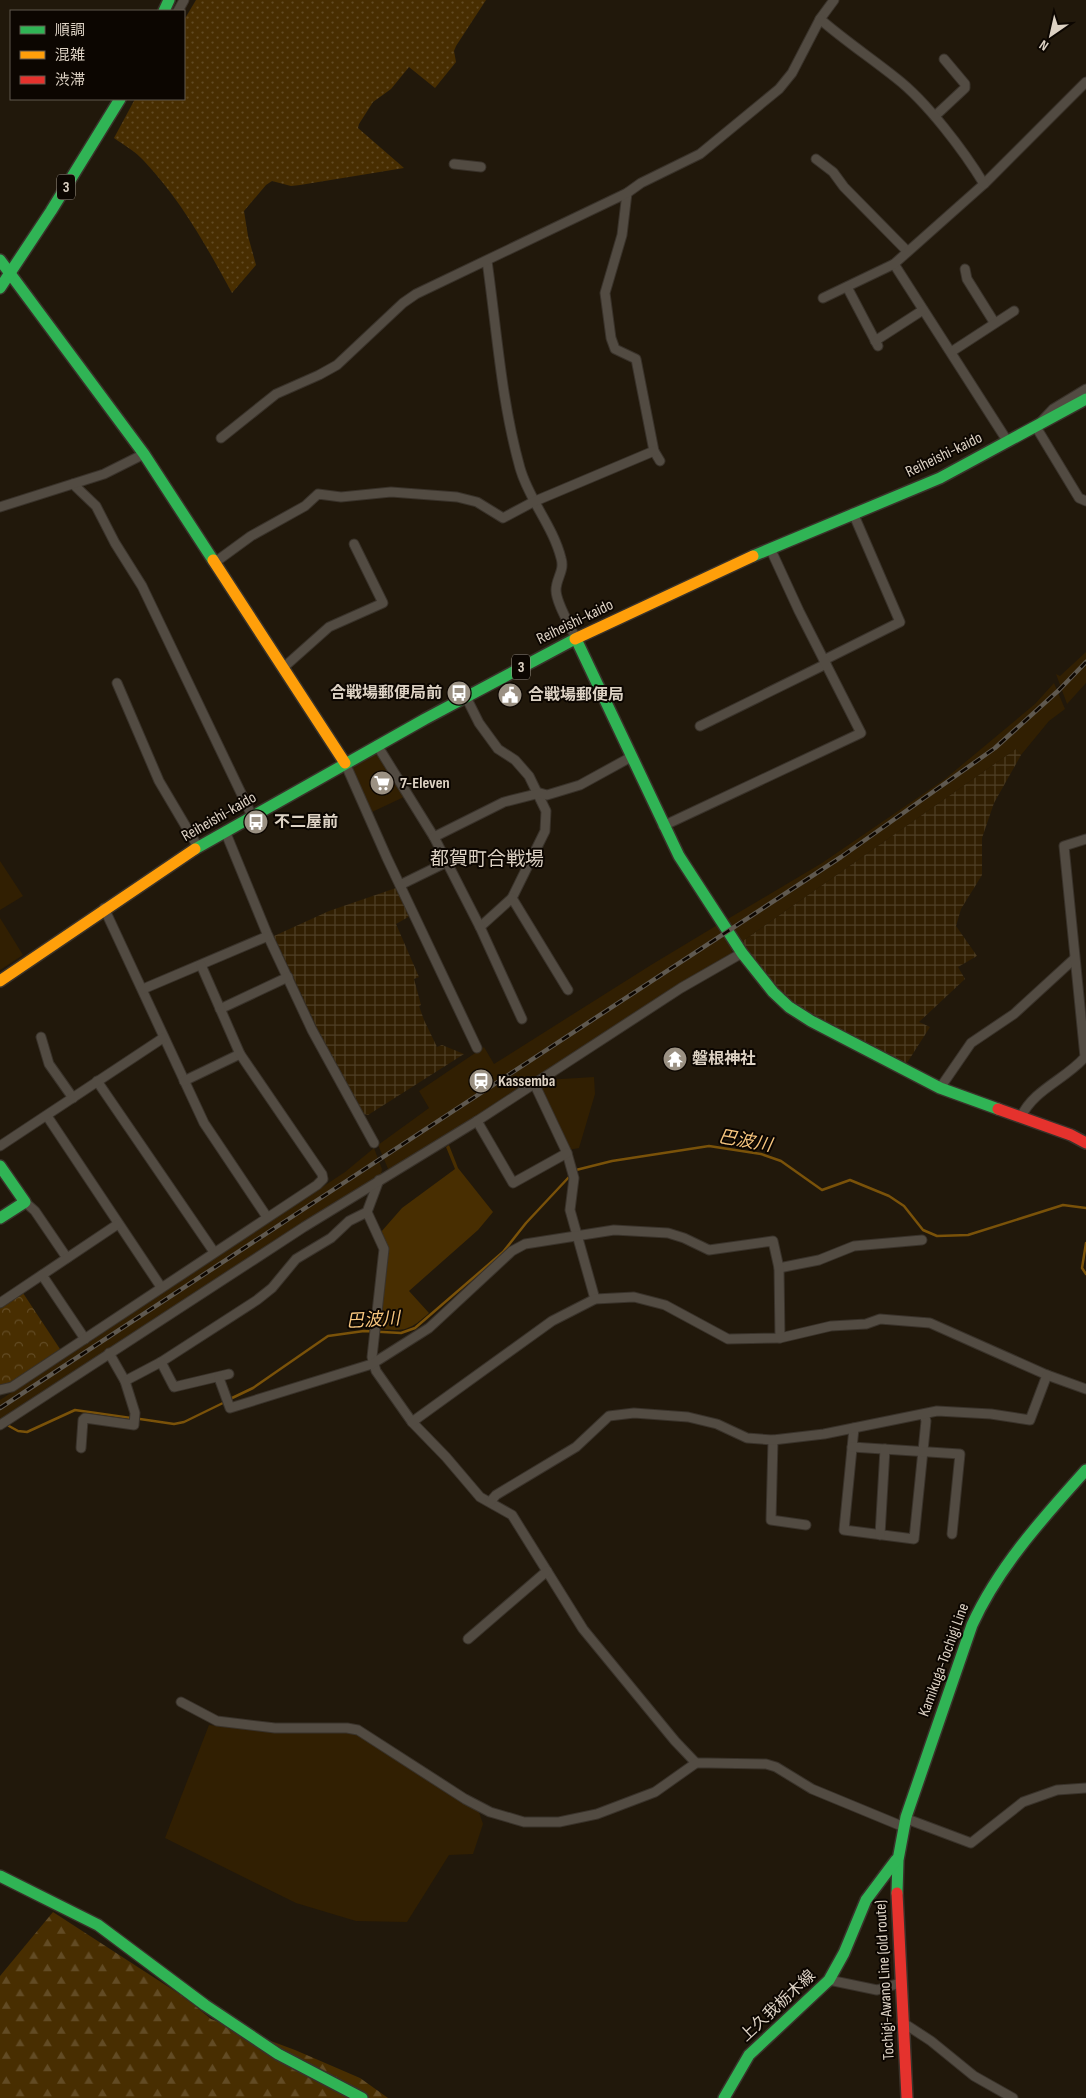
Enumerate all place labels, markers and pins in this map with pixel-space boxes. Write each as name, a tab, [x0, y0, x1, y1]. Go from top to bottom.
bus stop icon: 合戦場郵便局前	[446, 680, 472, 706]
public building icon: 合戦場郵便局	[497, 682, 523, 708]
place label: 合戦場郵便局前	[330, 683, 442, 703]
place label: 合戦場郵便局	[528, 685, 624, 705]
supermarket icon: 7-Eleven	[369, 770, 395, 796]
place label: 7-Eleven	[400, 774, 450, 793]
bus stop icon: 不二屋前	[243, 809, 269, 835]
place label: 不二屋前	[274, 813, 338, 832]
temple icon: 磐根神社	[662, 1046, 688, 1072]
place label: 磐根神社	[692, 1049, 756, 1069]
station icon: Kassemba	[468, 1068, 494, 1094]
place label: Kassemba	[498, 1072, 555, 1091]

